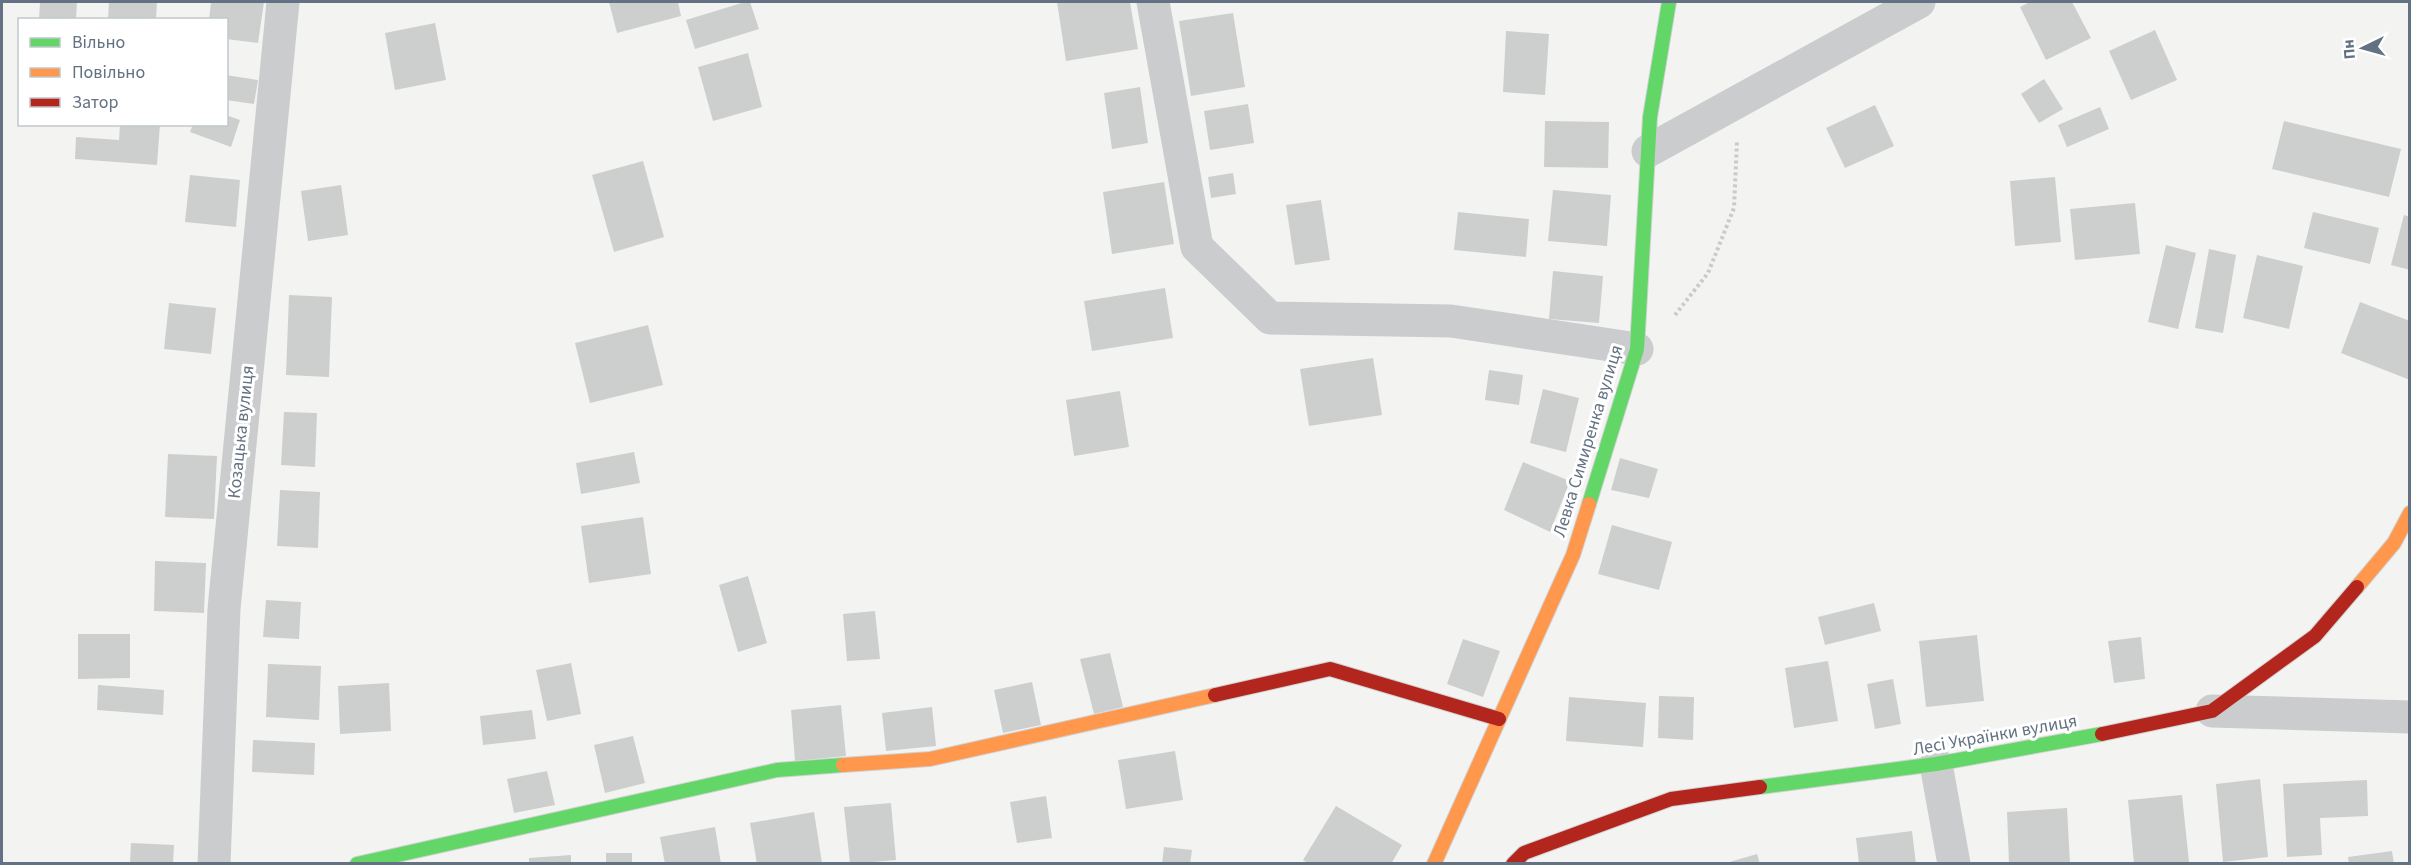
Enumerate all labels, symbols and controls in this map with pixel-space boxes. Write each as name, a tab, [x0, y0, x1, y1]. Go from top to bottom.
legend	[18, 18, 228, 126]
north arrow	[2333, 18, 2393, 78]
text: Вільно	[72, 30, 125, 55]
text: Пн	[2337, 38, 2361, 60]
text: Повільно	[72, 60, 145, 85]
text: Затор	[72, 90, 119, 115]
street label: Левка Симиренка вулиця	[1547, 342, 1629, 540]
street label: Козацька вулиця	[222, 364, 260, 500]
street label: Лесі Українки вулиця	[1911, 708, 2079, 762]

